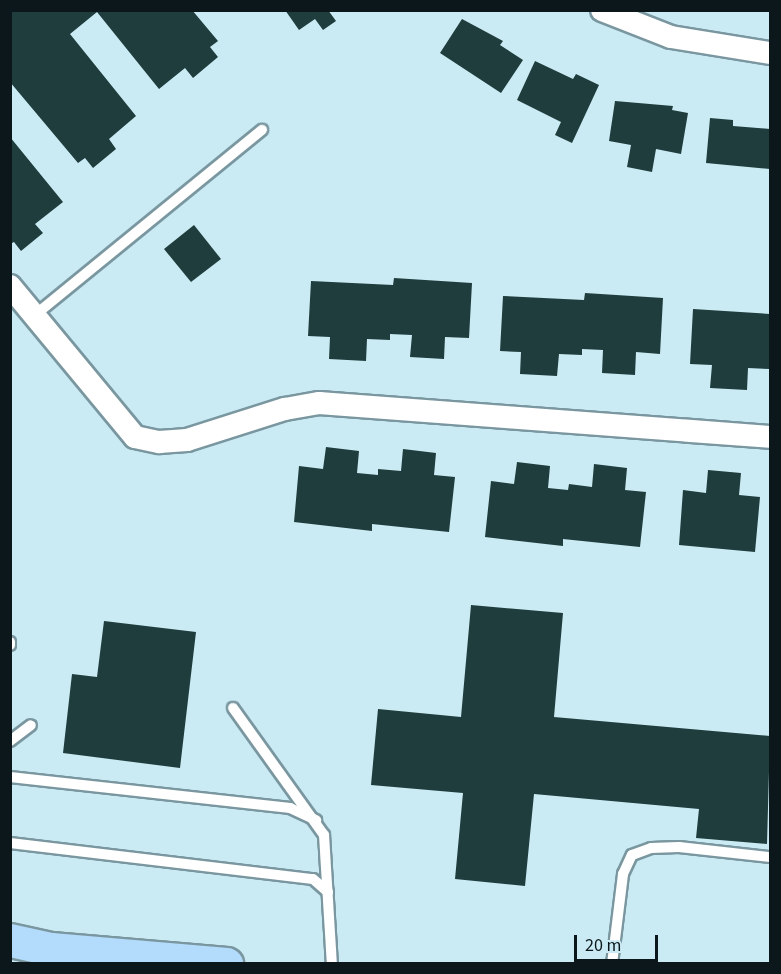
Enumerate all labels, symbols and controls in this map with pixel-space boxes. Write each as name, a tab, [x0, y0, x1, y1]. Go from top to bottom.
scale bar	[577, 923, 661, 961]
text: 20 m	[585, 933, 621, 958]

